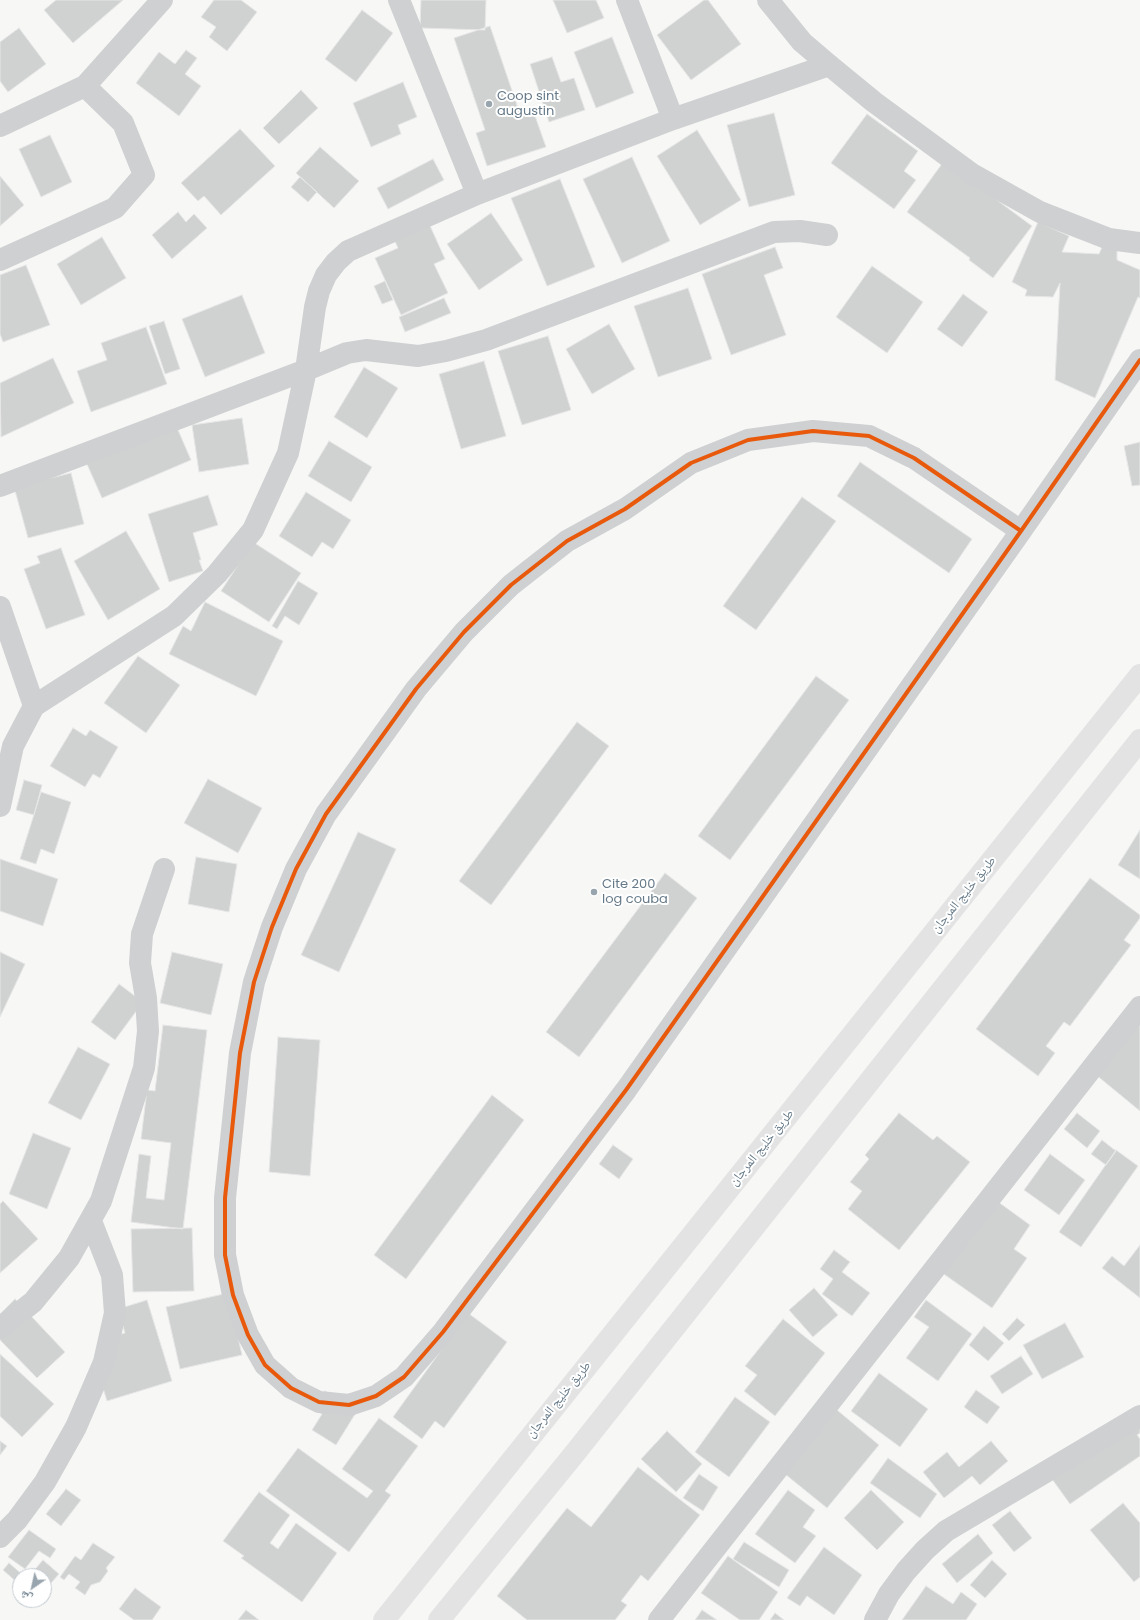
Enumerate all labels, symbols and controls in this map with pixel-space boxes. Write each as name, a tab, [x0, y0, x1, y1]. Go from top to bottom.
place label: Coop sint augustin	[497, 89, 559, 120]
marker: Coop sint augustin	[484, 99, 494, 109]
street label: طريق خليج المرجان	[928, 854, 1000, 936]
place label: Cite 200 log couba	[602, 877, 668, 908]
marker: Cite 200 log couba	[589, 887, 599, 897]
street label: طريق خليج المرجان	[726, 1107, 798, 1189]
street label: طريق خليج المرجان	[523, 1359, 595, 1441]
north arrow	[12, 1568, 52, 1608]
text: ش	[17, 1587, 35, 1607]

